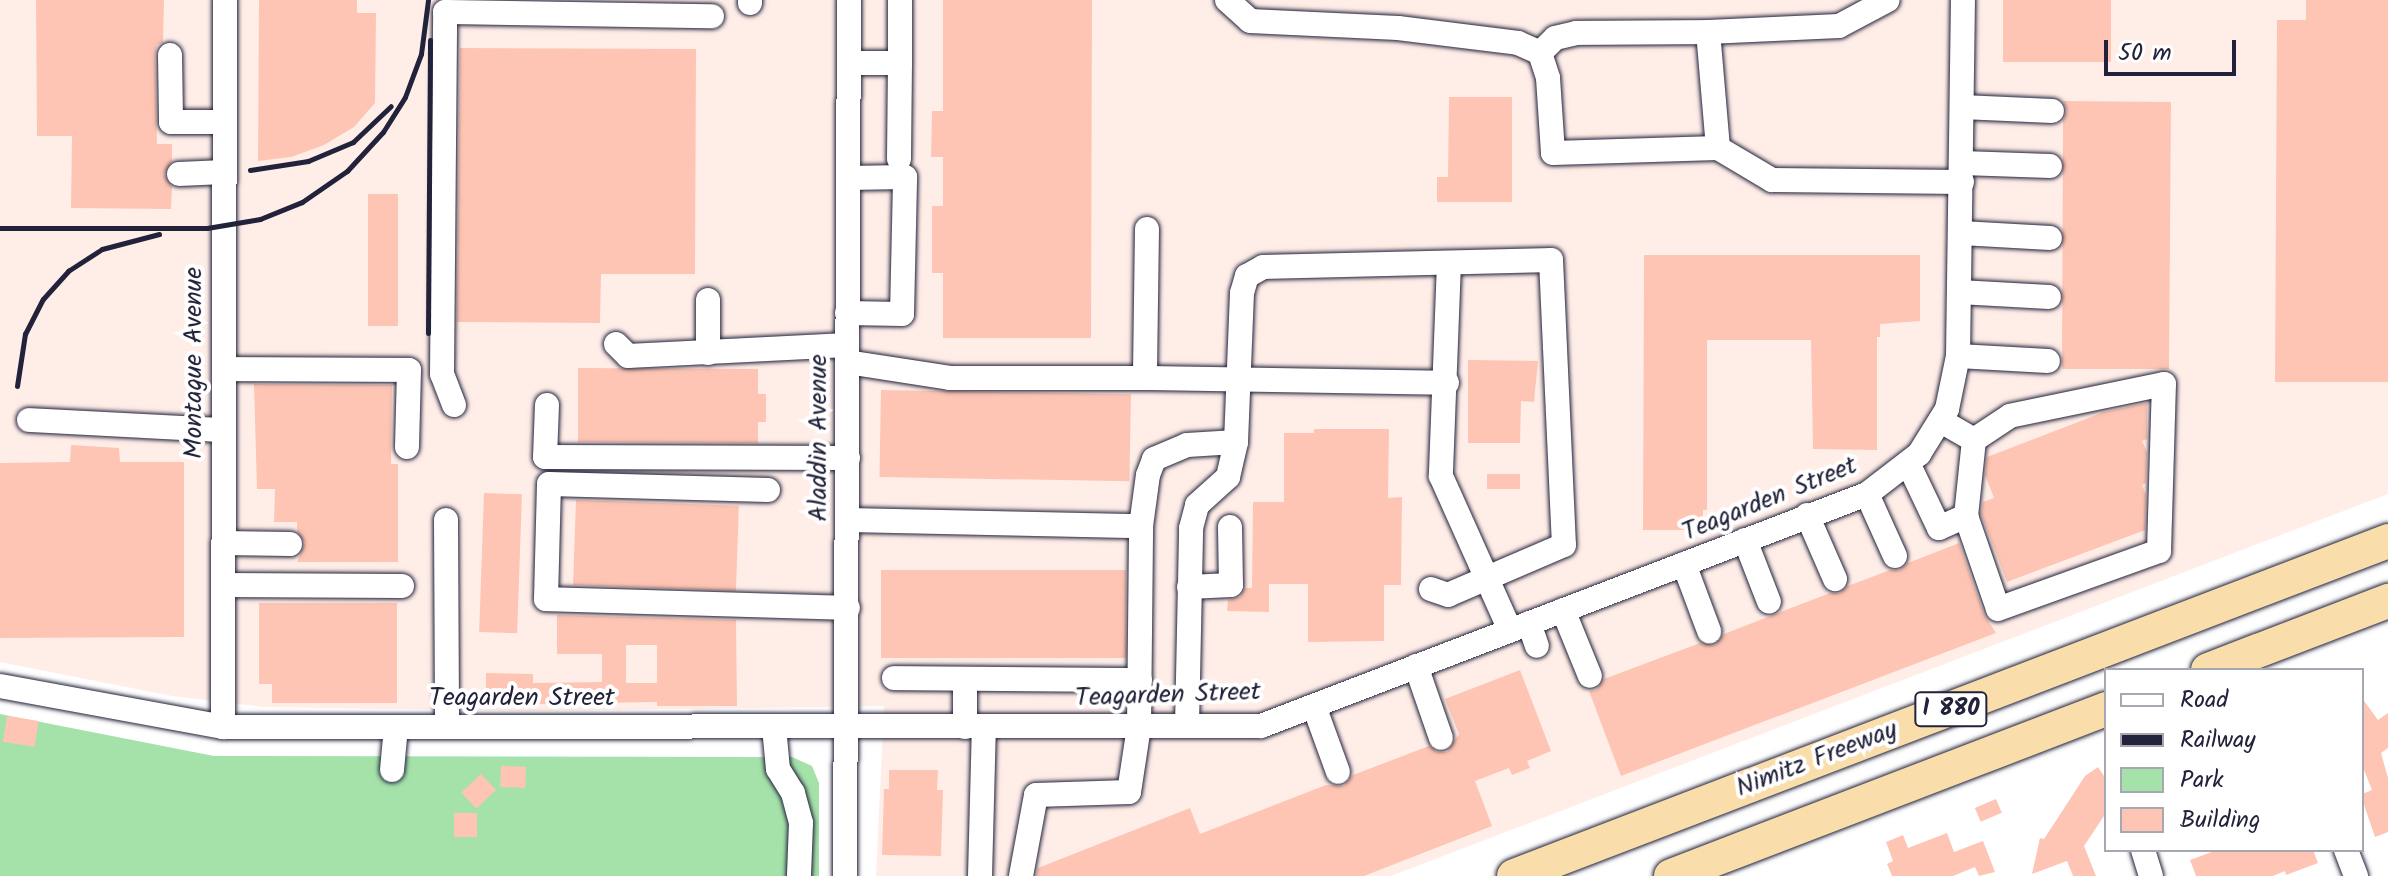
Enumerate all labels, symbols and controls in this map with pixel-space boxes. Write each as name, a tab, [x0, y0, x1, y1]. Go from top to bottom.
scale bar	[2108, 24, 2240, 74]
text: 50 m	[2118, 34, 2172, 73]
street label: Montague Avenue	[179, 267, 211, 459]
street label: Aladdin Avenue	[804, 354, 836, 522]
street label: Teagarden Street	[1678, 451, 1862, 549]
legend	[2104, 668, 2364, 852]
street label: Teagarden Street	[1075, 677, 1261, 715]
text: Road	[2180, 681, 2228, 720]
street label: Teagarden Street	[429, 683, 615, 715]
road number: I 880	[1913, 689, 1989, 729]
street label: Nimitz Freeway	[1732, 715, 1902, 805]
text: Railway	[2180, 721, 2256, 760]
text: Park	[2180, 761, 2224, 800]
text: Building	[2180, 801, 2260, 840]

